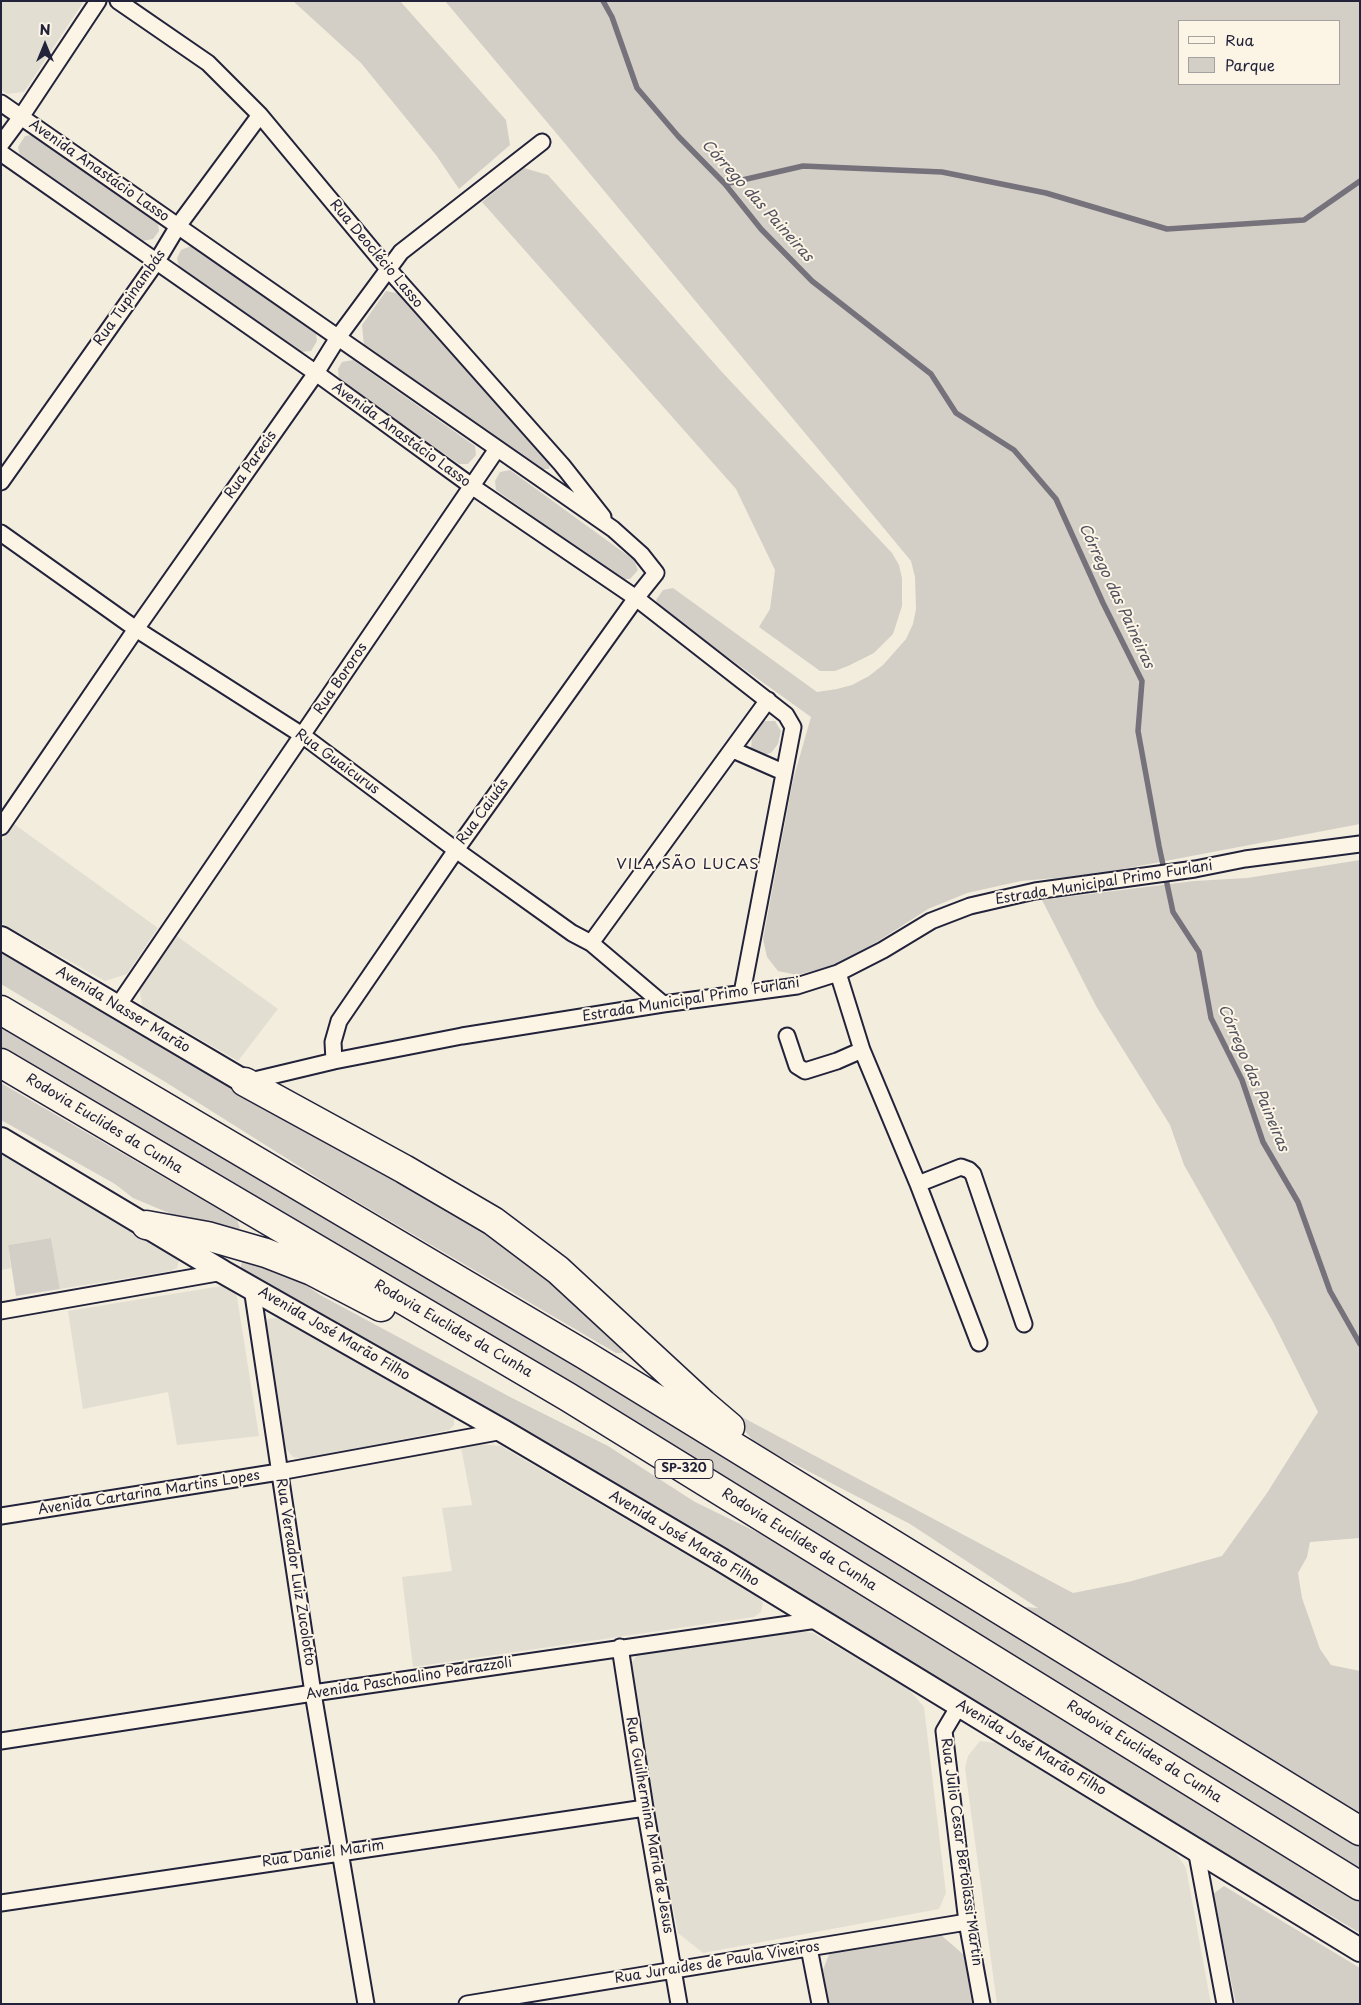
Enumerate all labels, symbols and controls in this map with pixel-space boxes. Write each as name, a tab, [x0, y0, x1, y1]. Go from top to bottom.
text: N	[39, 19, 51, 40]
north arrow	[20, 20, 70, 70]
legend	[1178, 20, 1341, 85]
text: Rua	[1225, 28, 1254, 51]
text: Parque	[1225, 53, 1275, 76]
street label: Avenida Anastácio Lasso	[26, 116, 172, 226]
water label: Córrego das Paineiras	[697, 136, 817, 266]
street label: Rua Deoclécio Lasso	[326, 196, 426, 312]
street label: Rua Tupinambás	[91, 247, 169, 349]
street label: Avenida Anastácio Lasso	[328, 379, 474, 491]
street label: Rua Parecis	[221, 428, 281, 502]
water label: Córrego das Paineiras	[1074, 521, 1158, 671]
street label: Rua Bororos	[311, 640, 371, 718]
street label: Rua Guaicurus	[292, 726, 382, 798]
street label: Rua Caiuás	[453, 776, 513, 848]
district label: VILA SÃO LUCAS	[616, 856, 760, 874]
street label: Estrada Municipal Primo Furlani	[994, 858, 1214, 908]
street label: Avenida Nasser Marão	[53, 963, 193, 1057]
street label: Estrada Municipal Primo Furlani	[581, 975, 801, 1025]
water label: Córrego das Paineiras	[1214, 1002, 1292, 1154]
street label: Rodovia Euclides da Cunha	[23, 1070, 185, 1178]
street label: Rodovia Euclides da Cunha	[371, 1277, 535, 1381]
street label: Avenida José Marão Filho	[255, 1284, 413, 1384]
road number: SP-320	[655, 1460, 713, 1478]
street label: Avenida Cartarina Martins Lopes	[37, 1467, 261, 1519]
street label: Rua Vereador Luiz Zucolotto	[272, 1477, 318, 1667]
street label: Rodovia Euclides da Cunha	[718, 1485, 880, 1595]
street label: Avenida José Marão Filho	[606, 1487, 762, 1591]
street label: Avenida Paschoalino Pedrazzoli	[305, 1654, 513, 1704]
street label: Avenida José Marão Filho	[953, 1696, 1109, 1800]
street label: Rodovia Euclides da Cunha	[1063, 1697, 1225, 1807]
street label: Rua Guilhermina Maria de Jesus	[622, 1715, 676, 1935]
street label: Rua Julio Cesar Bertolassi Martin	[937, 1737, 985, 1967]
street label: Rua Daniel Marim	[261, 1837, 385, 1871]
street label: Rua Juraides de Paula Viveiros	[613, 1938, 821, 1988]

